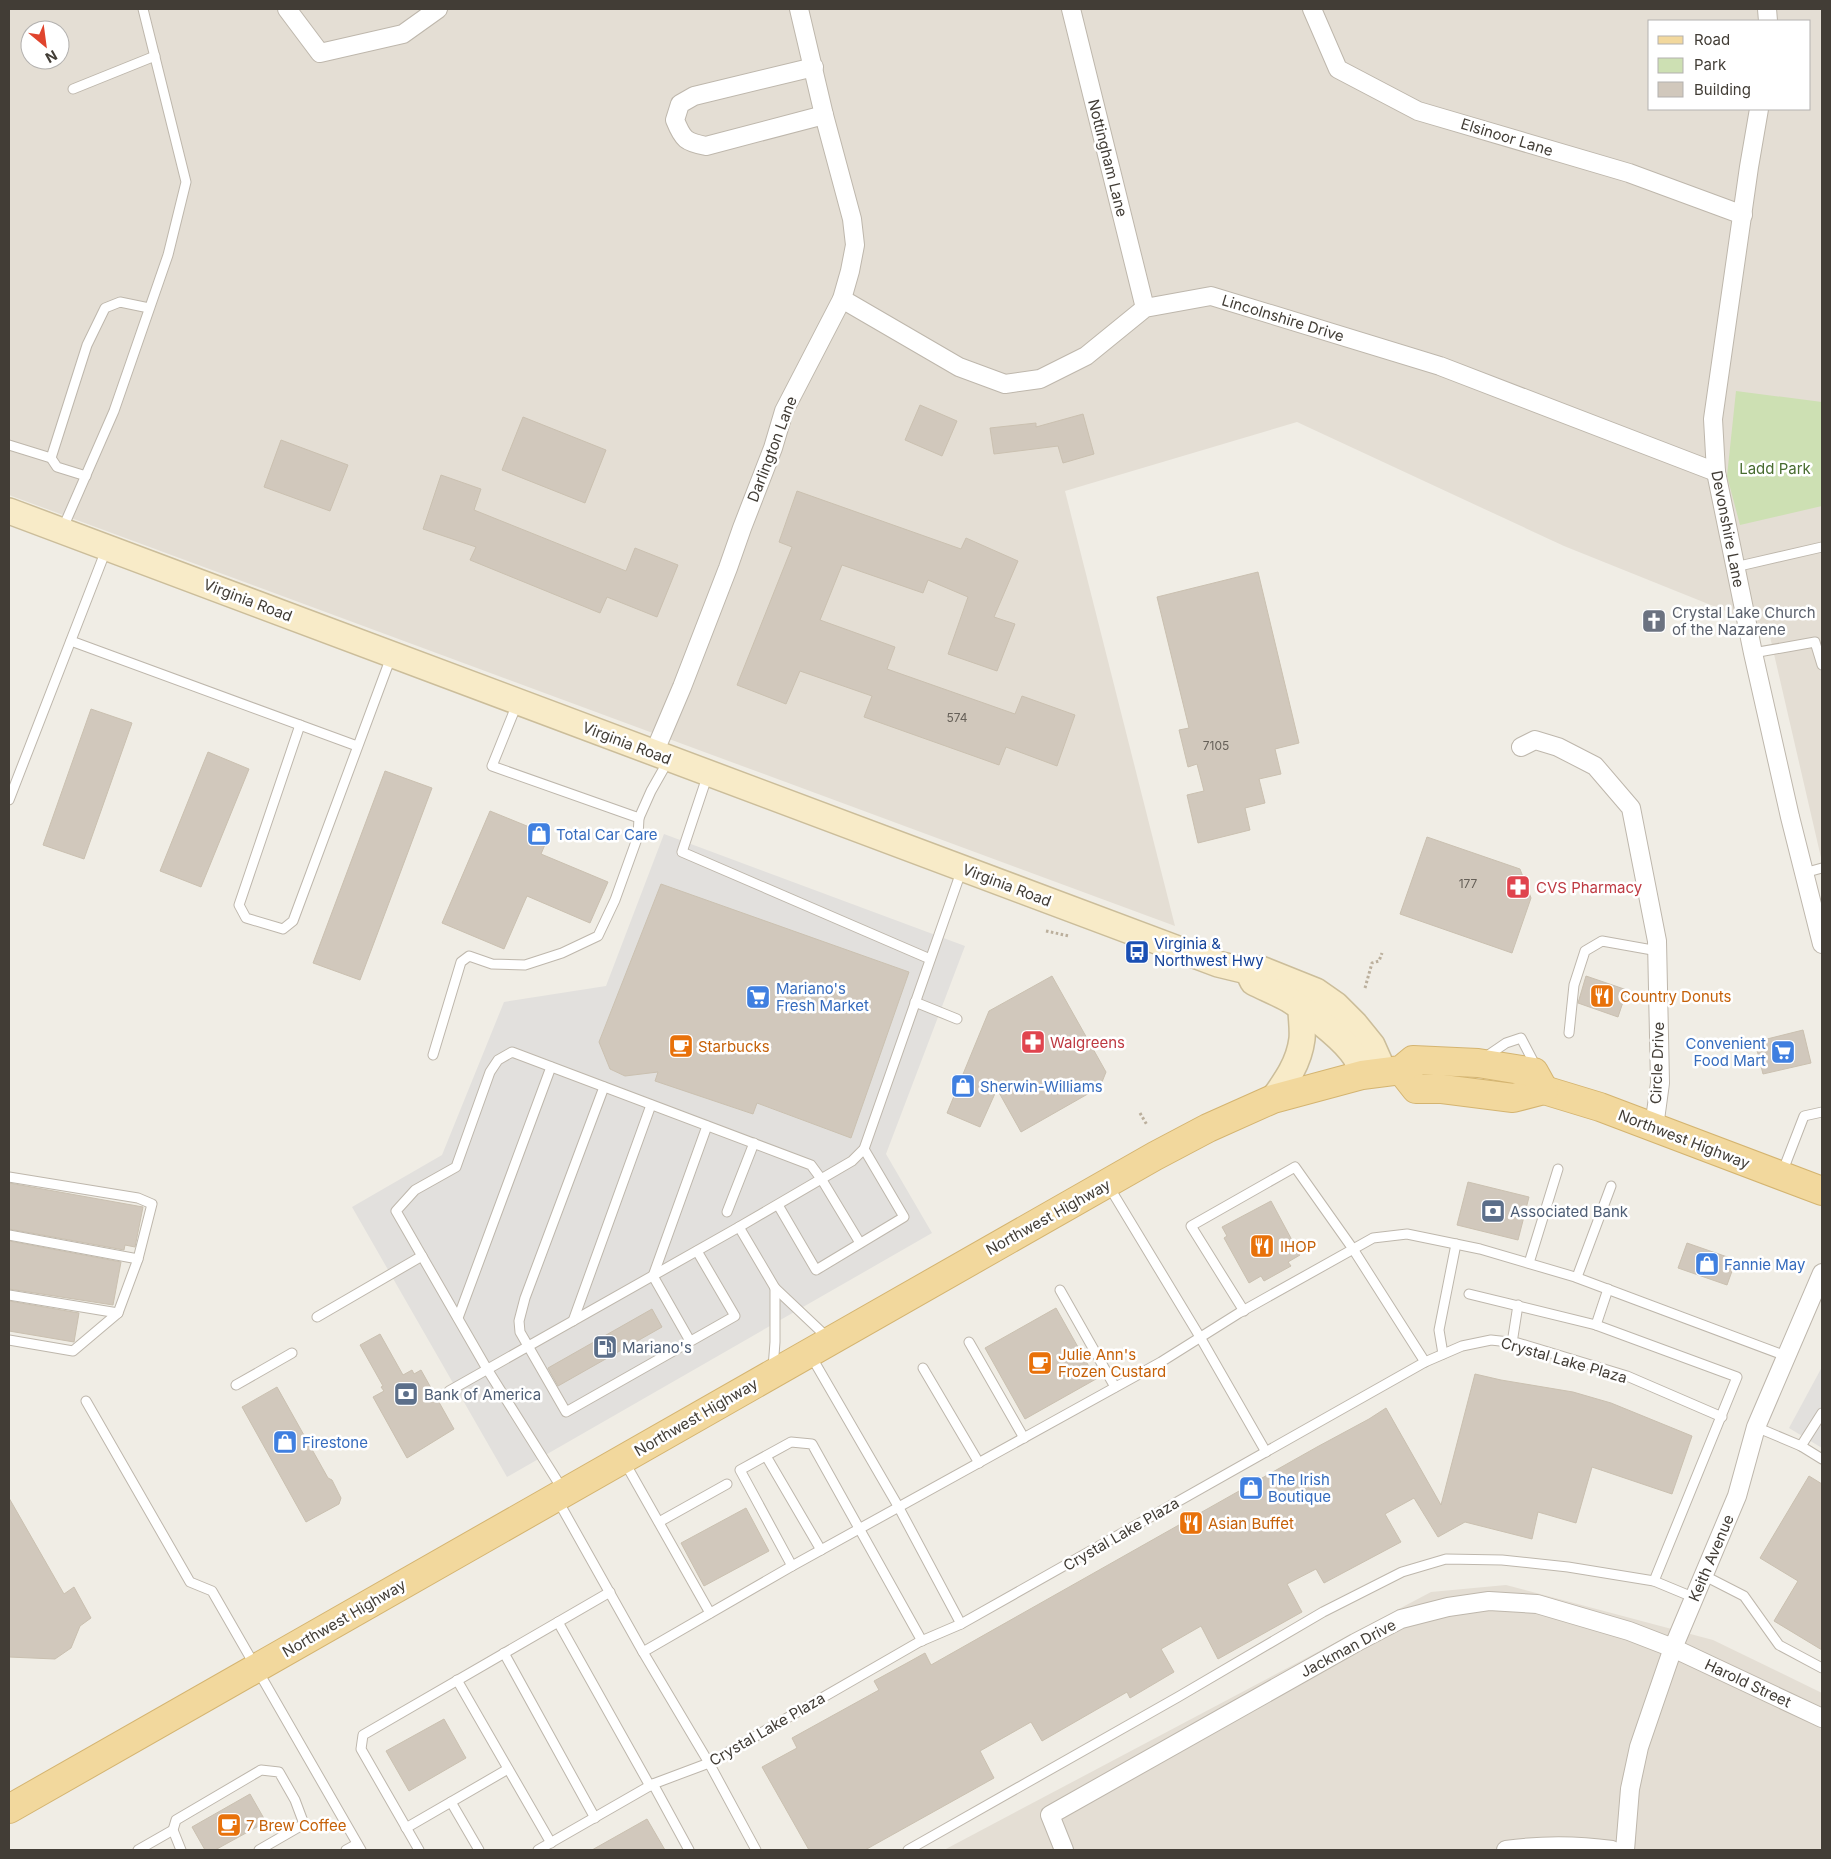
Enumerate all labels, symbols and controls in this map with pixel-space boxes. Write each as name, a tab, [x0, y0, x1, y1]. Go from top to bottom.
north arrow	[20, 20, 70, 70]
legend	[1648, 20, 1811, 110]
text: Road	[1694, 30, 1730, 49]
text: N	[43, 47, 60, 67]
text: Park	[1694, 55, 1727, 74]
text: Building	[1694, 80, 1751, 99]
street label: Nottingham Lane	[1084, 97, 1132, 219]
street label: Elsinoor Lane	[1459, 114, 1555, 160]
street label: Lincolnshire Drive	[1219, 290, 1347, 346]
street label: Darlington Lane	[743, 393, 801, 505]
park label: Ladd Park	[1739, 459, 1812, 478]
street label: Devonshire Lane	[1707, 469, 1749, 589]
street label: Virginia Road	[201, 574, 295, 626]
place label: Crystal Lake Church of the Nazarene	[1672, 603, 1816, 639]
church icon: Crystal Lake Church of the Nazarene	[1641, 608, 1667, 634]
house number: 574	[946, 710, 968, 725]
street label: Virginia Road	[580, 717, 674, 769]
house number: 7105	[1203, 738, 1229, 753]
shop icon: Total Car Care	[526, 821, 552, 847]
place label: Total Car Care	[556, 825, 658, 844]
street label: Virginia Road	[960, 859, 1054, 911]
pharmacy icon: CVS Pharmacy	[1505, 874, 1531, 900]
house number: 177	[1459, 876, 1478, 891]
place label: CVS Pharmacy	[1536, 878, 1643, 897]
place label: Virginia & Northwest Hwy	[1154, 934, 1264, 970]
bus stop icon: Virginia & Northwest Hwy	[1124, 939, 1150, 965]
place label: Mariano's Fresh Market	[776, 979, 869, 1015]
restaurant icon: Country Donuts	[1589, 983, 1615, 1009]
supermarket icon: Mariano's Fresh Market	[745, 984, 771, 1010]
place label: Country Donuts	[1620, 987, 1731, 1006]
street label: Circle Drive	[1646, 1021, 1668, 1105]
pharmacy icon: Walgreens	[1020, 1029, 1046, 1055]
cafe icon: Starbucks	[668, 1033, 694, 1059]
place label: Walgreens	[1050, 1033, 1125, 1052]
place label: Convenient Food Mart	[1686, 1034, 1766, 1070]
place label: Starbucks	[698, 1037, 770, 1056]
supermarket icon: Convenient Food Mart	[1770, 1039, 1796, 1065]
shop icon: Sherwin-Williams	[950, 1073, 976, 1099]
place label: Sherwin-Williams	[980, 1077, 1103, 1096]
street label: Northwest Highway	[1615, 1105, 1753, 1173]
street label: Northwest Highway	[982, 1175, 1114, 1259]
bank icon: Associated Bank	[1480, 1198, 1506, 1224]
place label: Associated Bank	[1510, 1202, 1629, 1221]
restaurant icon: IHOP	[1249, 1233, 1275, 1259]
place label: IHOP	[1280, 1237, 1316, 1256]
shop icon: Fannie May	[1694, 1251, 1720, 1277]
place label: Fannie May	[1724, 1255, 1806, 1274]
street label: Crystal Lake Plaza	[1499, 1333, 1629, 1387]
fuel station icon: Mariano's	[592, 1334, 618, 1360]
place label: Mariano's	[622, 1338, 692, 1357]
place label: Julie Ann's Frozen Custard	[1058, 1345, 1166, 1381]
cafe icon: Julie Ann's Frozen Custard	[1027, 1350, 1053, 1376]
street label: Northwest Highway	[631, 1374, 762, 1460]
bank icon: Bank of America	[393, 1381, 419, 1407]
place label: Bank of America	[424, 1385, 541, 1404]
shop icon: Firestone	[272, 1429, 298, 1455]
place label: Firestone	[302, 1433, 368, 1452]
place label: The Irish Boutique	[1268, 1470, 1331, 1506]
shop icon: The Irish Boutique	[1238, 1475, 1264, 1501]
street label: Crystal Lake Plaza	[1060, 1493, 1182, 1575]
restaurant icon: Asian Buffet	[1178, 1510, 1204, 1536]
street label: Keith Avenue	[1684, 1512, 1738, 1604]
place label: Asian Buffet	[1208, 1514, 1294, 1533]
street label: Northwest Highway	[279, 1575, 410, 1661]
street label: Jackman Drive	[1297, 1615, 1399, 1681]
street label: Harold Street	[1702, 1655, 1794, 1711]
street label: Crystal Lake Plaza	[706, 1688, 828, 1770]
cafe icon: 7 Brew Coffee	[216, 1812, 242, 1838]
place label: 7 Brew Coffee	[246, 1816, 346, 1835]

